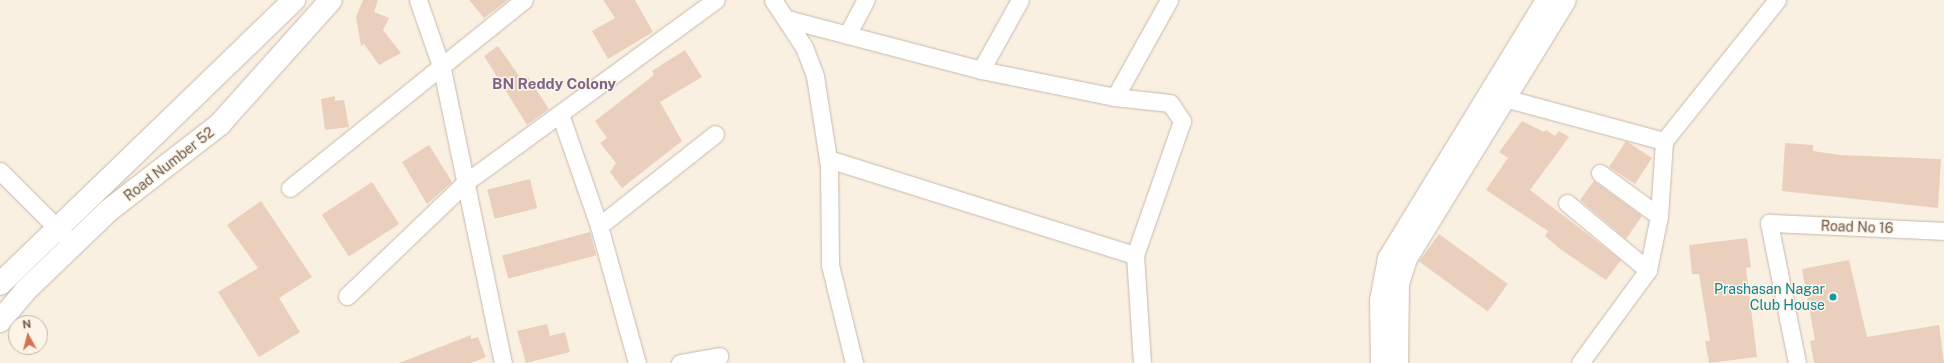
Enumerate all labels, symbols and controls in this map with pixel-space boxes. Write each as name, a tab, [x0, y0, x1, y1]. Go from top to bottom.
district label: BN Reddy Colony	[492, 75, 616, 93]
street label: Road Number 52	[121, 124, 217, 204]
street label: Road No 16	[1820, 217, 1894, 237]
place label: Prashasan Nagar Club House	[1714, 281, 1825, 314]
marker: Prashasan Nagar Club House	[1828, 292, 1838, 302]
north arrow	[8, 315, 48, 355]
text: N	[22, 318, 32, 331]

